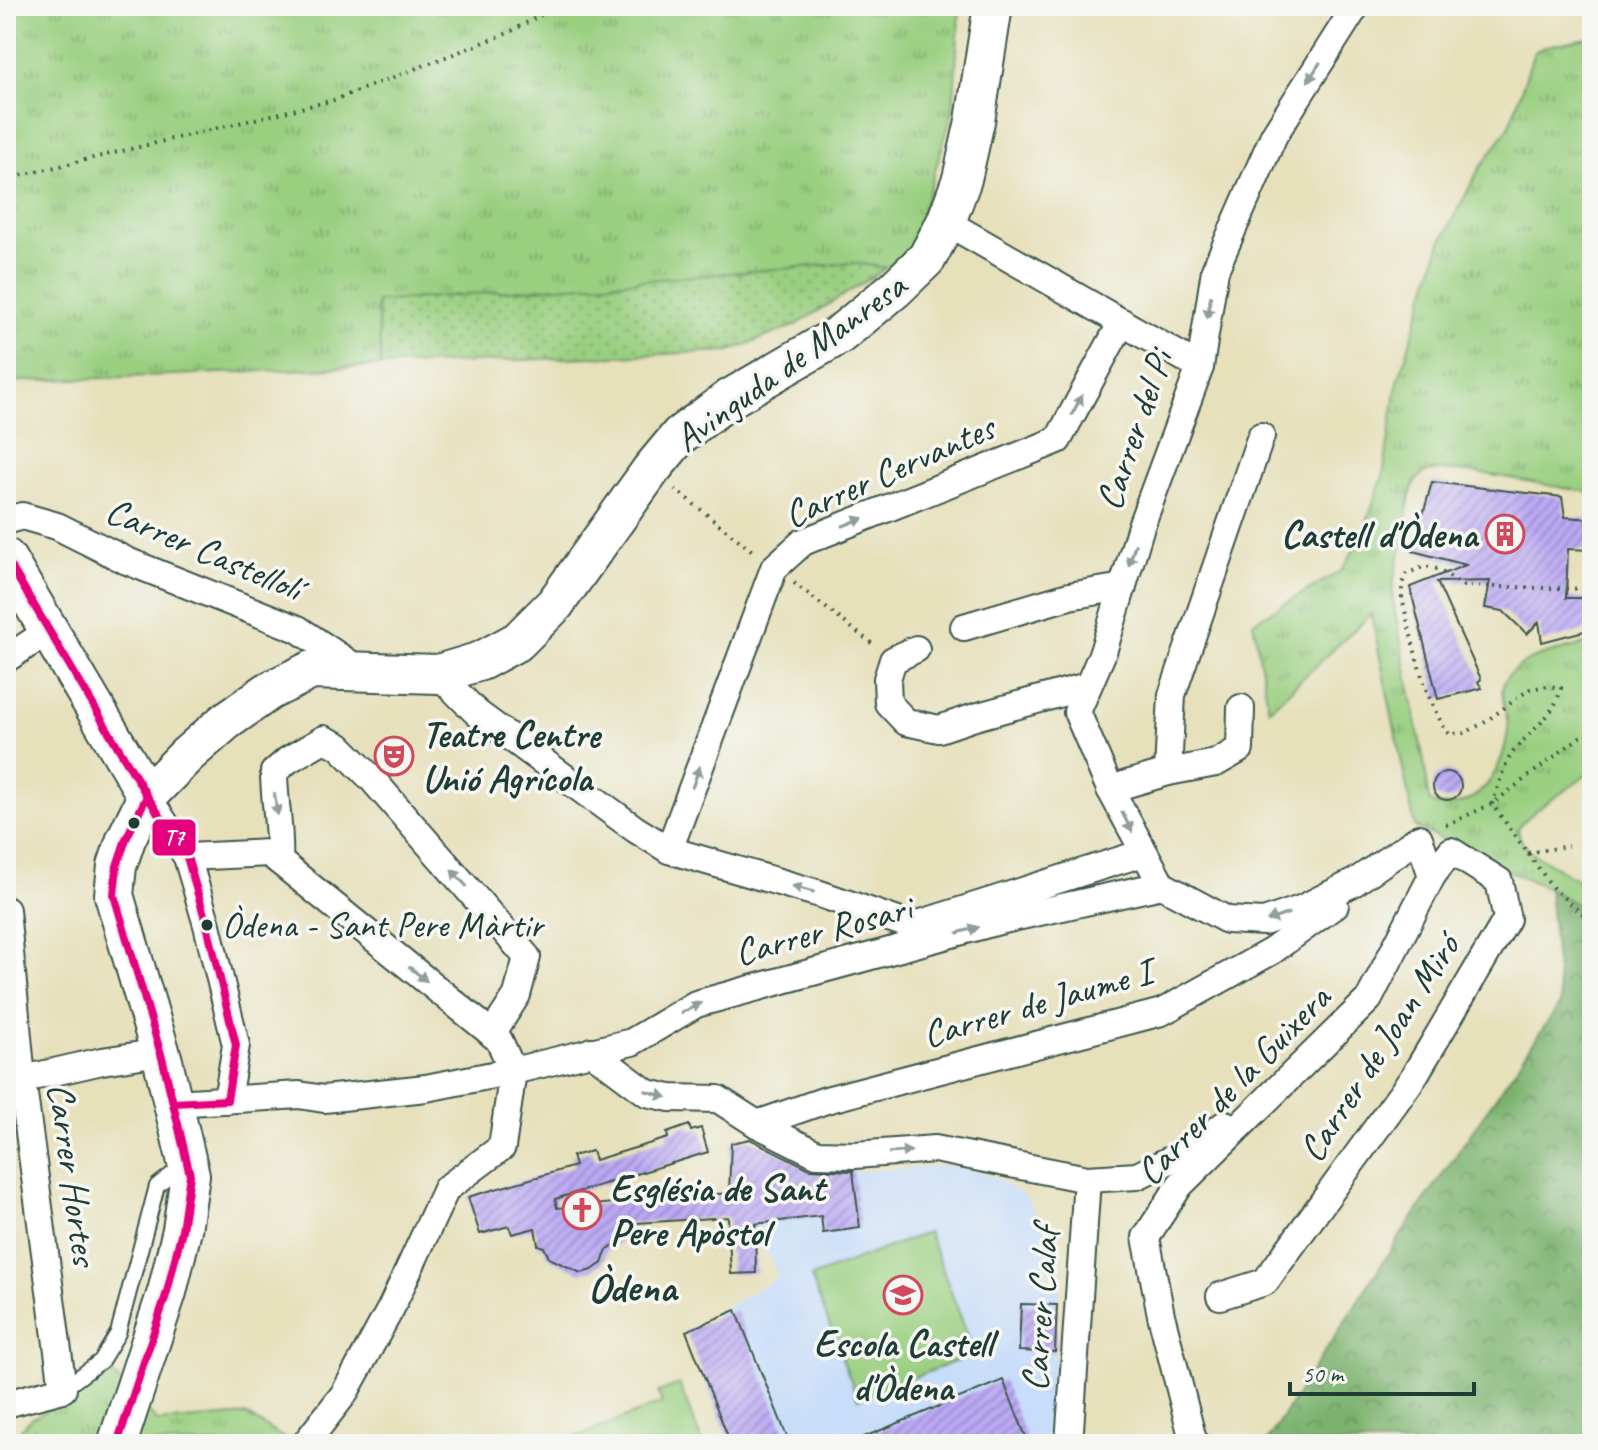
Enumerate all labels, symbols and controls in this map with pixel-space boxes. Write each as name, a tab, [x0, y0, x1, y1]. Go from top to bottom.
one-way arrow	[1308, 61, 1322, 83]
street label: Avinguda de Manresa	[665, 261, 917, 462]
one-way arrow	[1202, 295, 1215, 320]
street label: Carrer del Pi	[1085, 341, 1184, 516]
one-way arrow	[1070, 394, 1083, 417]
street label: Carrer Cervantes	[777, 402, 1004, 538]
street label: Carrer Castellolí	[99, 487, 316, 614]
place label: Castell d'Òdena	[1281, 511, 1480, 558]
building icon: Castell d'Òdena	[1484, 513, 1526, 555]
one-way arrow	[841, 515, 865, 528]
one-way arrow	[1126, 543, 1138, 567]
place label: Teatre Centre Unió Agrícola	[422, 711, 603, 802]
theatre icon: Teatre Centre Unió Agrícola	[373, 735, 415, 777]
one-way arrow	[691, 765, 703, 789]
one-way arrow	[270, 792, 283, 817]
one-way arrow	[1120, 810, 1133, 833]
unlabelled marker	[126, 815, 142, 831]
line badge: T7	[151, 818, 197, 857]
text: T7	[164, 824, 186, 852]
one-way arrow	[451, 868, 469, 887]
one-way arrow	[790, 882, 814, 895]
street label: Carrer Rosari	[730, 883, 920, 976]
place label: Òdena - Sant Pere Màrtir	[222, 902, 546, 948]
one-way arrow	[1266, 911, 1290, 923]
marker: Òdena - Sant Pere Màrtir	[199, 917, 215, 933]
street label: Carrer de Joan Miró	[1288, 921, 1473, 1170]
one-way arrow	[956, 923, 980, 936]
street label: Carrer de Jaume I	[917, 946, 1164, 1058]
one-way arrow	[408, 965, 428, 982]
street label: Carrer de la Guixera	[1126, 973, 1342, 1195]
one-way arrow	[679, 1002, 702, 1015]
street label: Carrer Hortes	[37, 1080, 109, 1271]
one-way arrow	[644, 1088, 668, 1101]
one-way arrow	[888, 1145, 913, 1158]
place label: Església de Sant Pere Apòstol	[610, 1165, 828, 1256]
church icon: Església de Sant Pere Apòstol	[561, 1189, 603, 1231]
street label: Carrer Calaf	[1011, 1217, 1070, 1393]
district label: Òdena	[588, 1261, 679, 1314]
school or university icon: Escola Castell d'Òdena	[882, 1274, 924, 1316]
place label: Escola Castell d'Òdena	[814, 1320, 1000, 1411]
scale bar	[1290, 1346, 1474, 1396]
text: 50 m	[1302, 1359, 1345, 1389]

